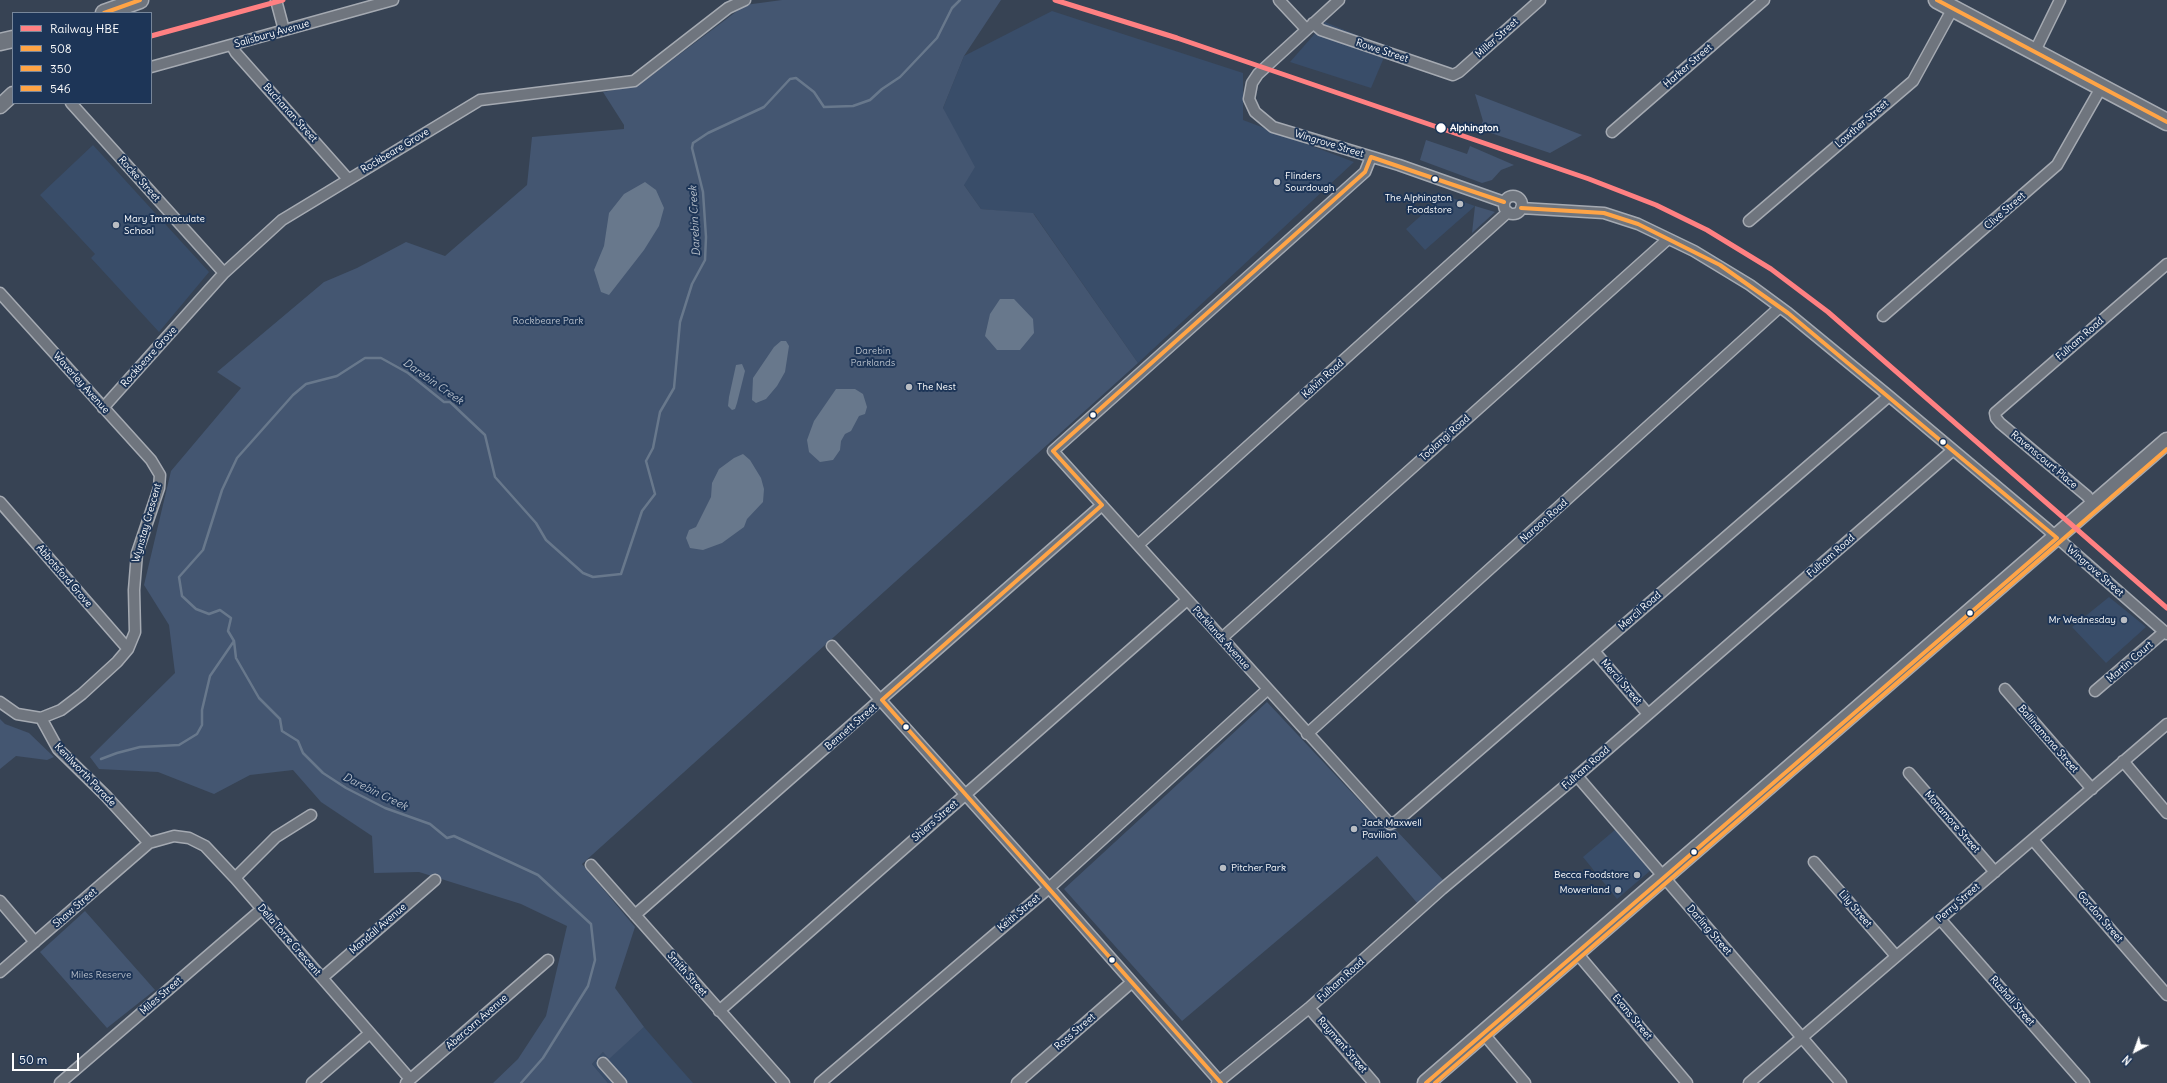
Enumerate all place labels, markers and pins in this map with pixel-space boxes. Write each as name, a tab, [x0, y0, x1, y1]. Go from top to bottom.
marker: Alphington	[1434, 121, 1448, 135]
place label: Alphington	[1450, 122, 1499, 134]
place label: Flinders Sourdough	[1285, 170, 1335, 194]
unlabelled marker	[1430, 174, 1440, 184]
marker: Flinders Sourdough	[1272, 177, 1282, 187]
place label: The Alphington Foodstore	[1385, 192, 1452, 216]
marker: The Alphington Foodstore	[1455, 199, 1465, 209]
place label: Mary Immaculate School	[124, 213, 205, 236]
marker: Mary Immaculate School	[111, 220, 121, 230]
place label: The Nest	[917, 381, 956, 393]
marker: The Nest	[904, 382, 914, 392]
unlabelled marker	[1088, 410, 1098, 420]
unlabelled marker	[1938, 437, 1948, 447]
unlabelled marker	[1965, 608, 1975, 618]
place label: Mr Wednesday	[2048, 614, 2116, 626]
marker: Mr Wednesday	[2119, 615, 2129, 625]
unlabelled marker	[901, 722, 911, 732]
place label: Jack Maxwell Pavilion	[1362, 817, 1422, 840]
marker: Jack Maxwell Pavilion	[1349, 824, 1359, 834]
unlabelled marker	[1689, 847, 1699, 857]
place label: Pitcher Park	[1231, 862, 1286, 874]
marker: Pitcher Park	[1218, 863, 1228, 873]
place label: Becca Foodstore	[1554, 869, 1629, 881]
marker: Becca Foodstore	[1632, 870, 1642, 880]
place label: Mowerland	[1559, 884, 1610, 896]
marker: Mowerland	[1613, 885, 1623, 895]
unlabelled marker	[1107, 955, 1117, 965]

